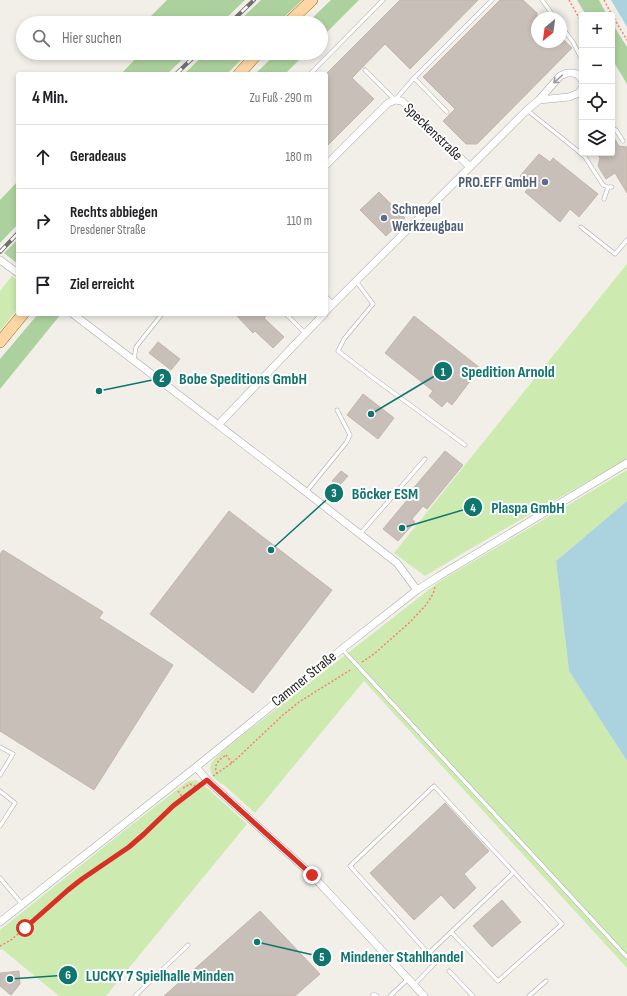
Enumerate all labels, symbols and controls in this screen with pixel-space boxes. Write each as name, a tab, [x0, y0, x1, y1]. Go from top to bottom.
north arrow	[531, 12, 567, 48]
map controls	[579, 12, 615, 156]
button: +	[579, 12, 615, 48]
search box	[16, 16, 328, 60]
icon: search	[30, 27, 52, 49]
text: Hier suchen	[62, 29, 122, 48]
button: −	[579, 48, 615, 84]
one-way arrow	[554, 74, 564, 83]
button: locate	[579, 84, 615, 120]
text: 4 Min.	[32, 88, 68, 108]
text: Zu Fuß · 290 m	[249, 90, 312, 106]
street label: Speckenstraße	[400, 99, 466, 165]
button: layers	[579, 120, 615, 156]
icon: ahead	[32, 146, 54, 168]
text: Geradeaus	[70, 147, 126, 166]
text: 180 m	[286, 149, 312, 165]
place label: PRO.EFF GmbH	[458, 173, 537, 192]
marker: PRO.EFF GmbH	[540, 177, 550, 187]
place label: Schnepel Werkzeugbau	[392, 200, 464, 236]
text: Rechts abbiegen	[70, 203, 158, 222]
icon: right	[32, 210, 54, 232]
text: 110 m	[287, 213, 312, 229]
marker: Schnepel Werkzeugbau	[379, 213, 389, 223]
text: Dresdener Straße	[70, 222, 146, 238]
icon: arrive	[32, 274, 54, 296]
text: Ziel erreicht	[70, 275, 134, 294]
callout: Spedition Arnold	[433, 357, 563, 385]
text: Spedition Arnold	[461, 363, 555, 382]
callout: Bobe Speditions GmbH	[152, 364, 315, 392]
text: 1	[441, 365, 446, 380]
text: Bobe Speditions GmbH	[179, 370, 307, 389]
text: 2	[159, 371, 165, 386]
callout: Böcker ESM	[324, 479, 426, 507]
text: Böcker ESM	[352, 485, 418, 504]
text: 3	[331, 486, 337, 501]
callout: Plaspa GmbH	[463, 493, 573, 521]
text: Plaspa GmbH	[491, 499, 565, 518]
text: 4	[470, 501, 476, 516]
street label: Cammer Straße	[268, 647, 340, 711]
route end	[303, 866, 321, 884]
route start	[16, 919, 34, 937]
callout: Mindener Stahlhandel	[312, 943, 471, 971]
text: Mindener Stahlhandel	[341, 948, 463, 967]
text: 5	[319, 950, 325, 965]
callout: LUCKY 7 Spielhalle Minden	[58, 961, 242, 989]
text: LUCKY 7 Spielhalle Minden	[86, 967, 234, 986]
text: 6	[65, 968, 71, 983]

